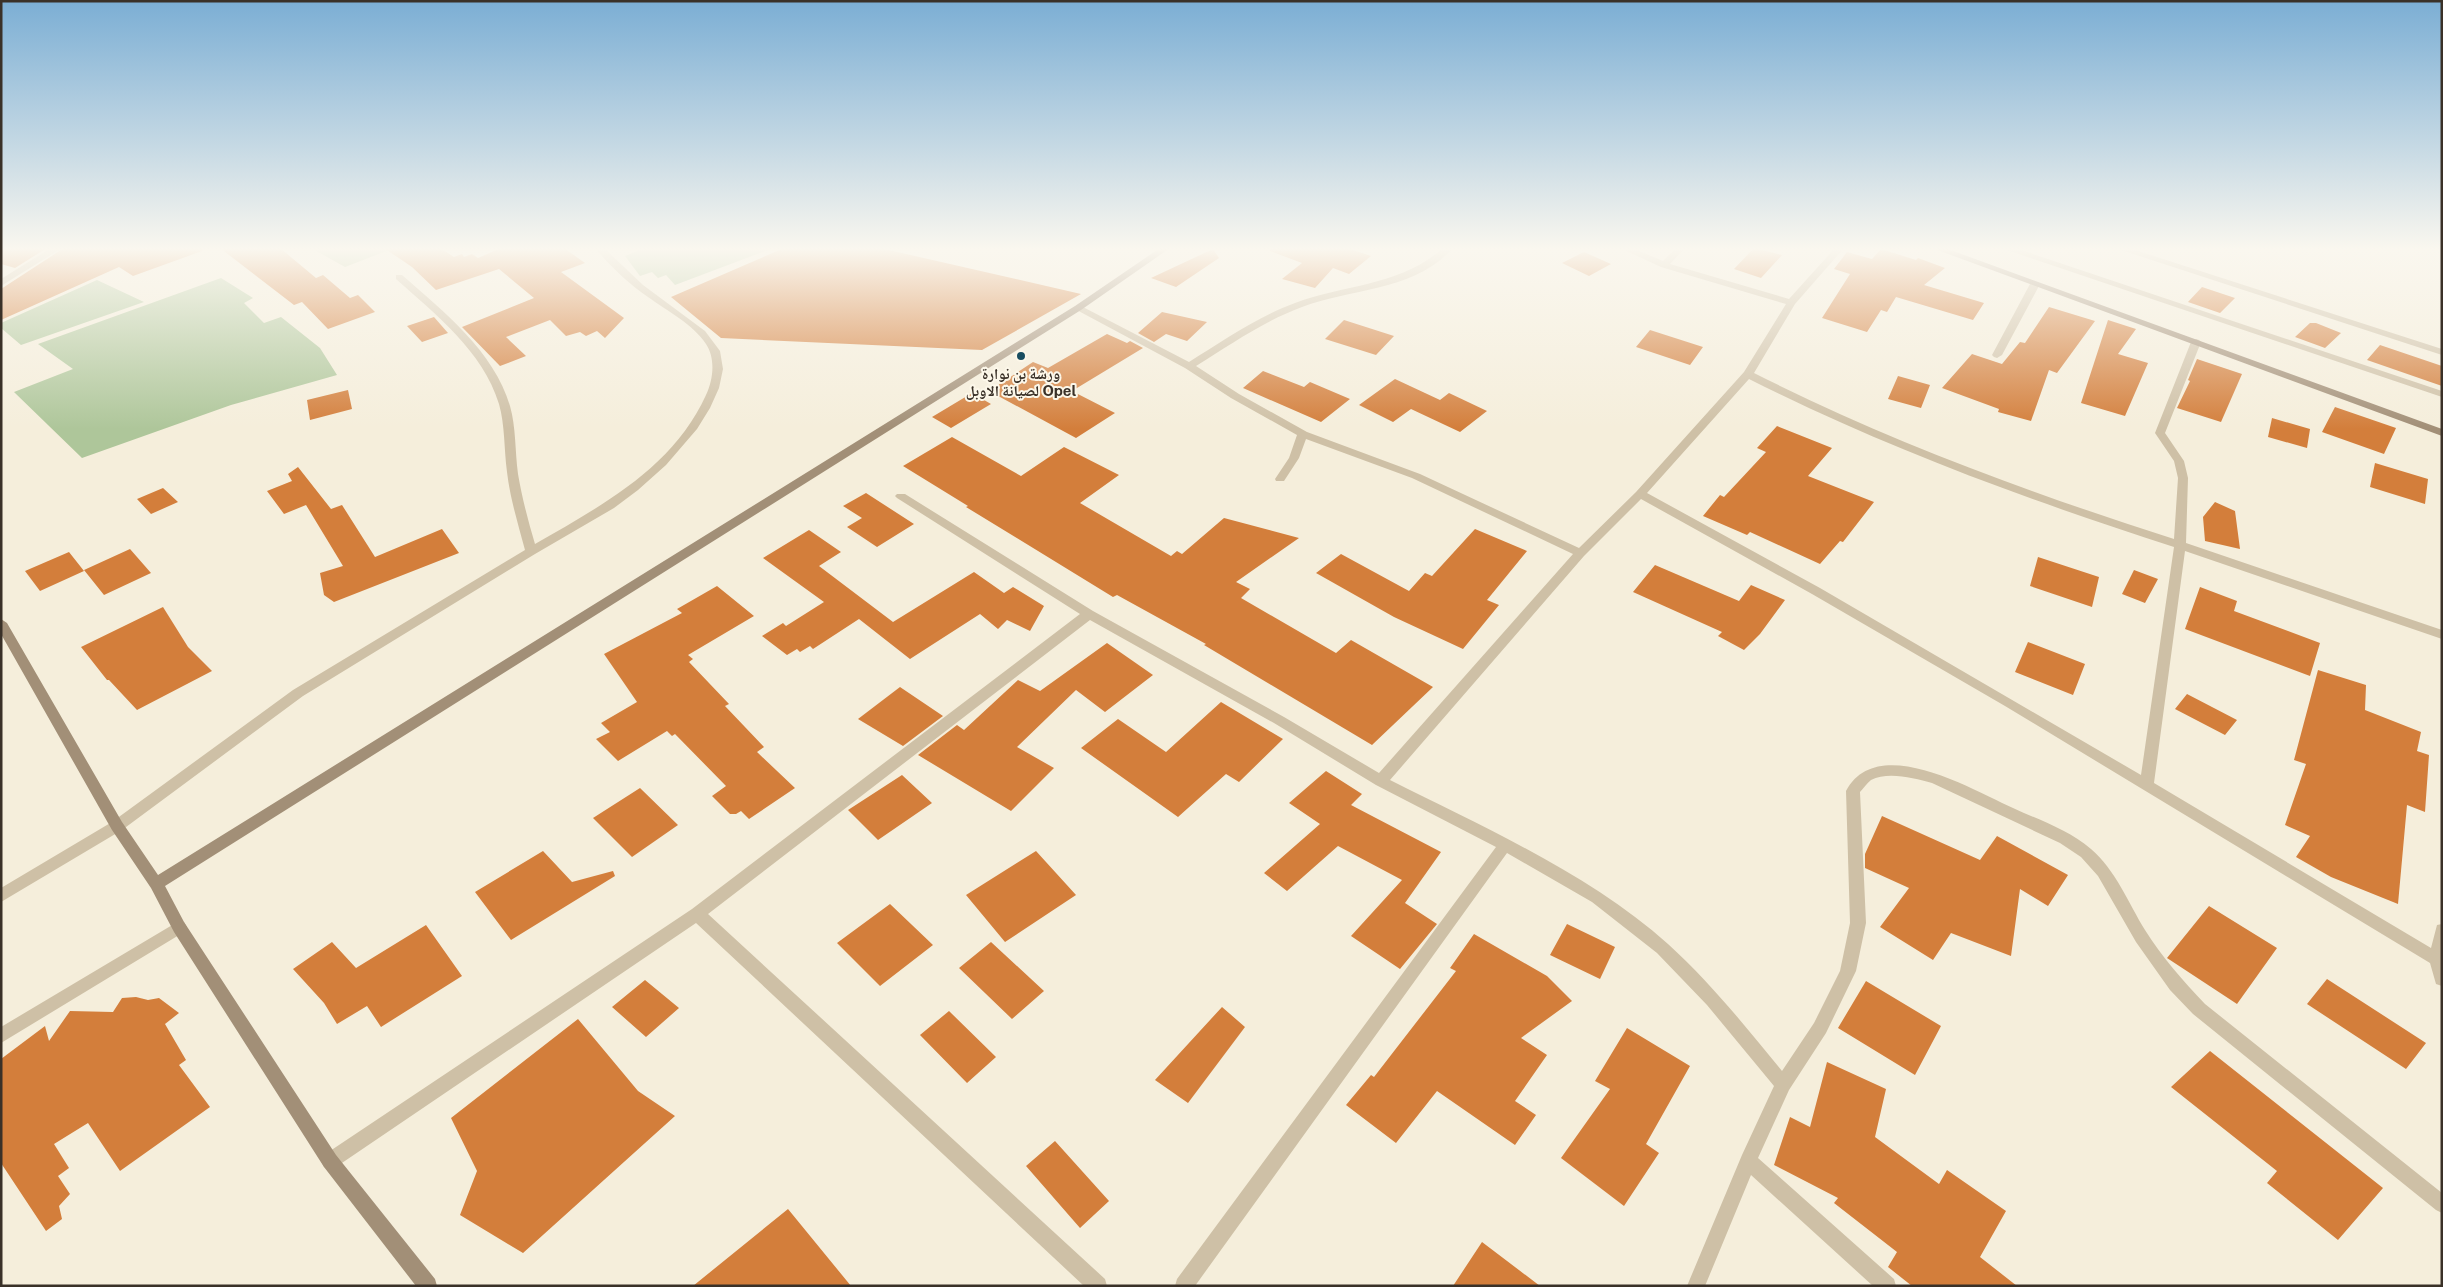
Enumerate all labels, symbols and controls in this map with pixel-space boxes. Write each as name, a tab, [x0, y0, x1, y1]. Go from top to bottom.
marker: ورشة بن نوارة لصيانة الاوبل Opel	[1015, 350, 1027, 362]
place label: ورشة بن نوارة لصيانة الاوبل Opel	[966, 365, 1076, 400]

